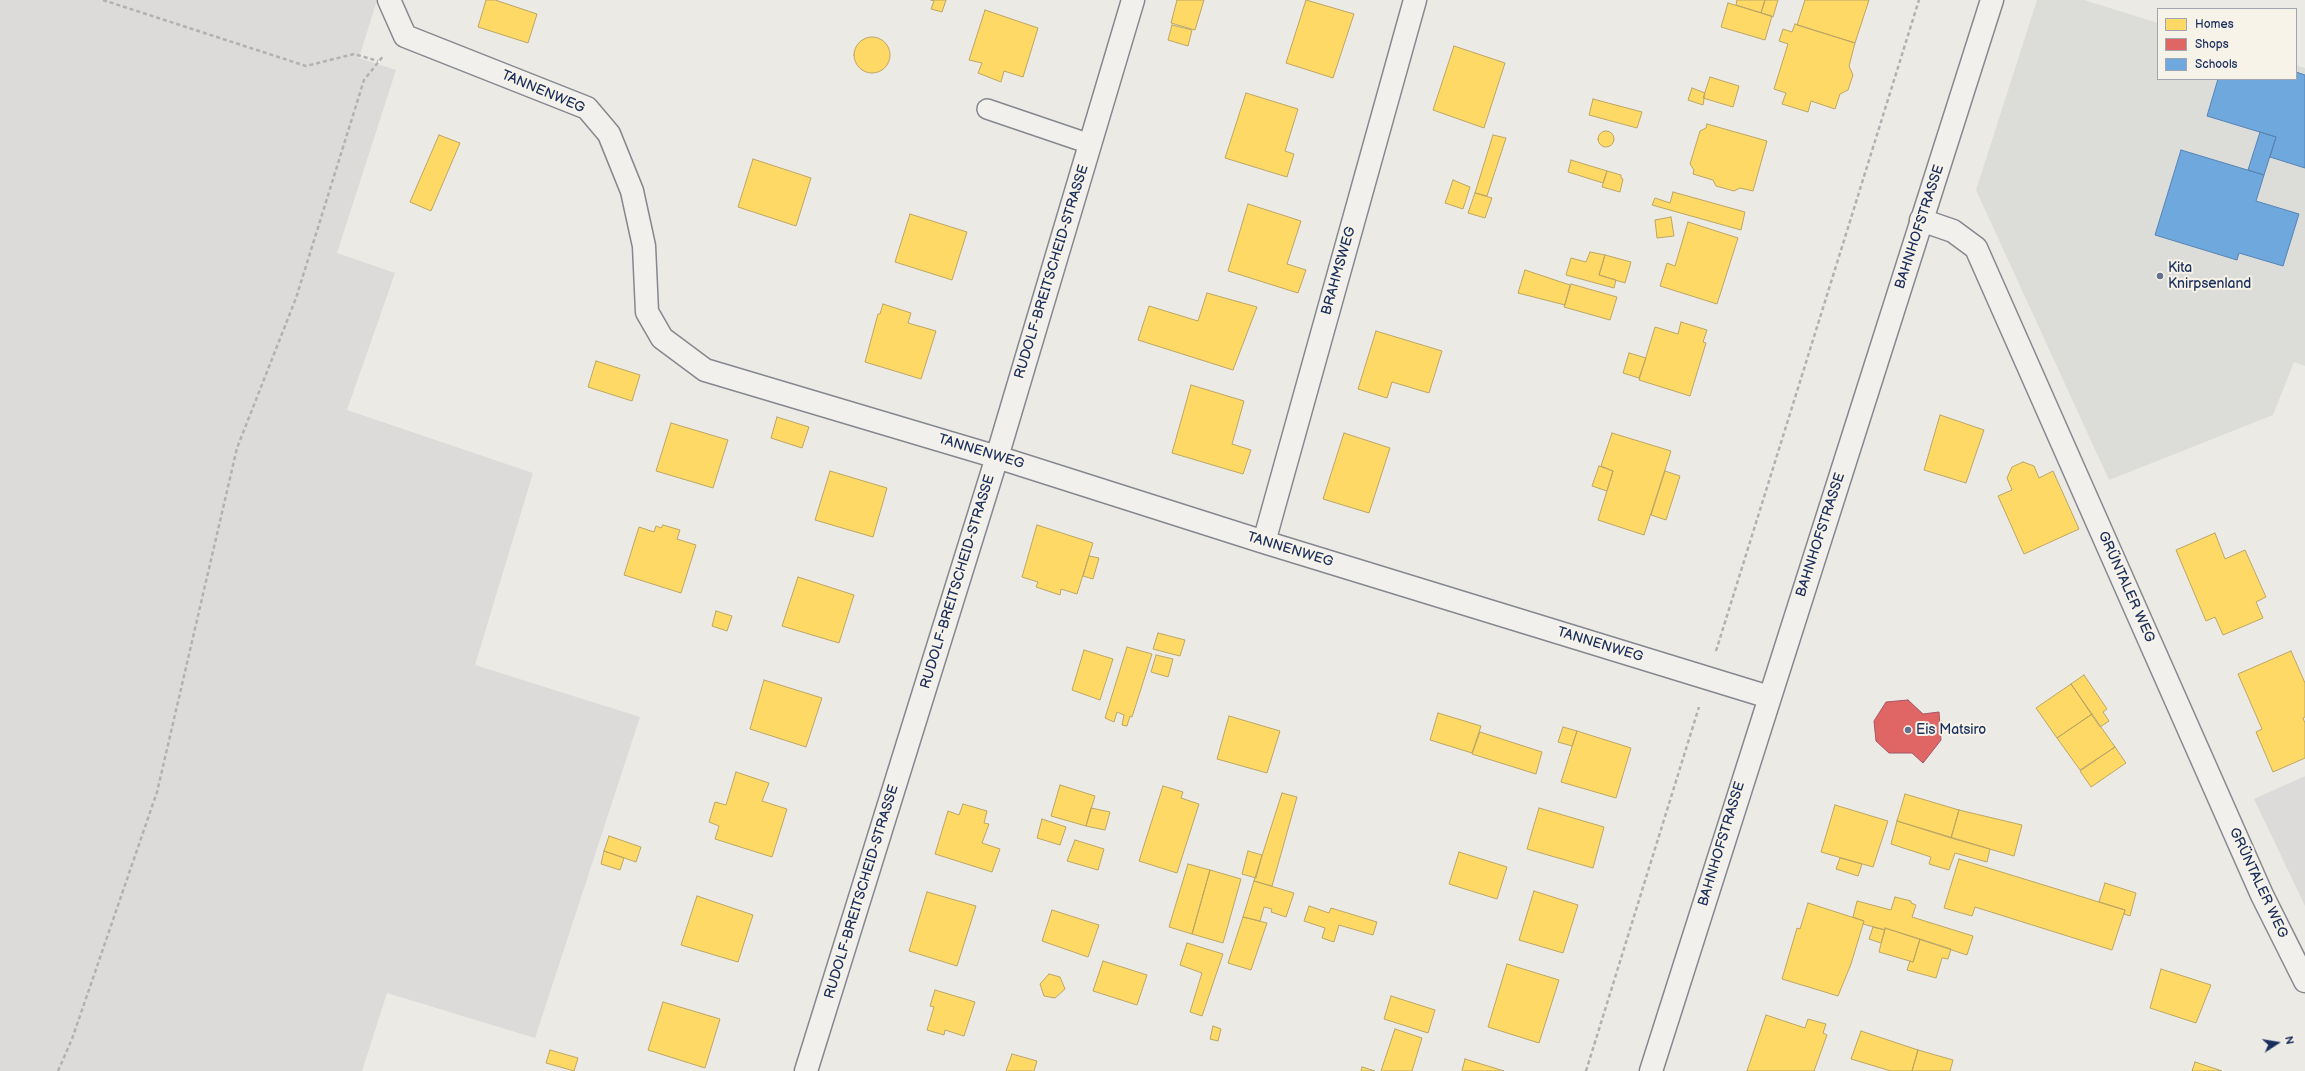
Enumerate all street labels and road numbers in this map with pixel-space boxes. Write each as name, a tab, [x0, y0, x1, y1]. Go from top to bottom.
street label: TANNENWEG	[499, 67, 587, 117]
street label: RUDOLF-BREITSCHEID-STRASSE	[1011, 163, 1093, 381]
street label: BAHNHOFSTRASSE	[1892, 163, 1948, 291]
street label: BRAHMSWEG	[1318, 225, 1360, 317]
street label: TANNENWEG	[936, 431, 1026, 473]
street label: BAHNHOFSTRASSE	[1793, 471, 1849, 599]
street label: RUDOLF-BREITSCHEID-STRASSE	[917, 473, 999, 691]
street label: TANNENWEG	[1245, 529, 1335, 571]
street label: GRÜNTALER WEG	[2094, 529, 2158, 645]
street label: TANNENWEG	[1555, 624, 1645, 666]
street label: BAHNHOFSTRASSE	[1695, 780, 1749, 908]
street label: RUDOLF-BREITSCHEID-STRASSE	[821, 783, 903, 1001]
street label: GRÜNTALER WEG	[2225, 825, 2291, 941]

